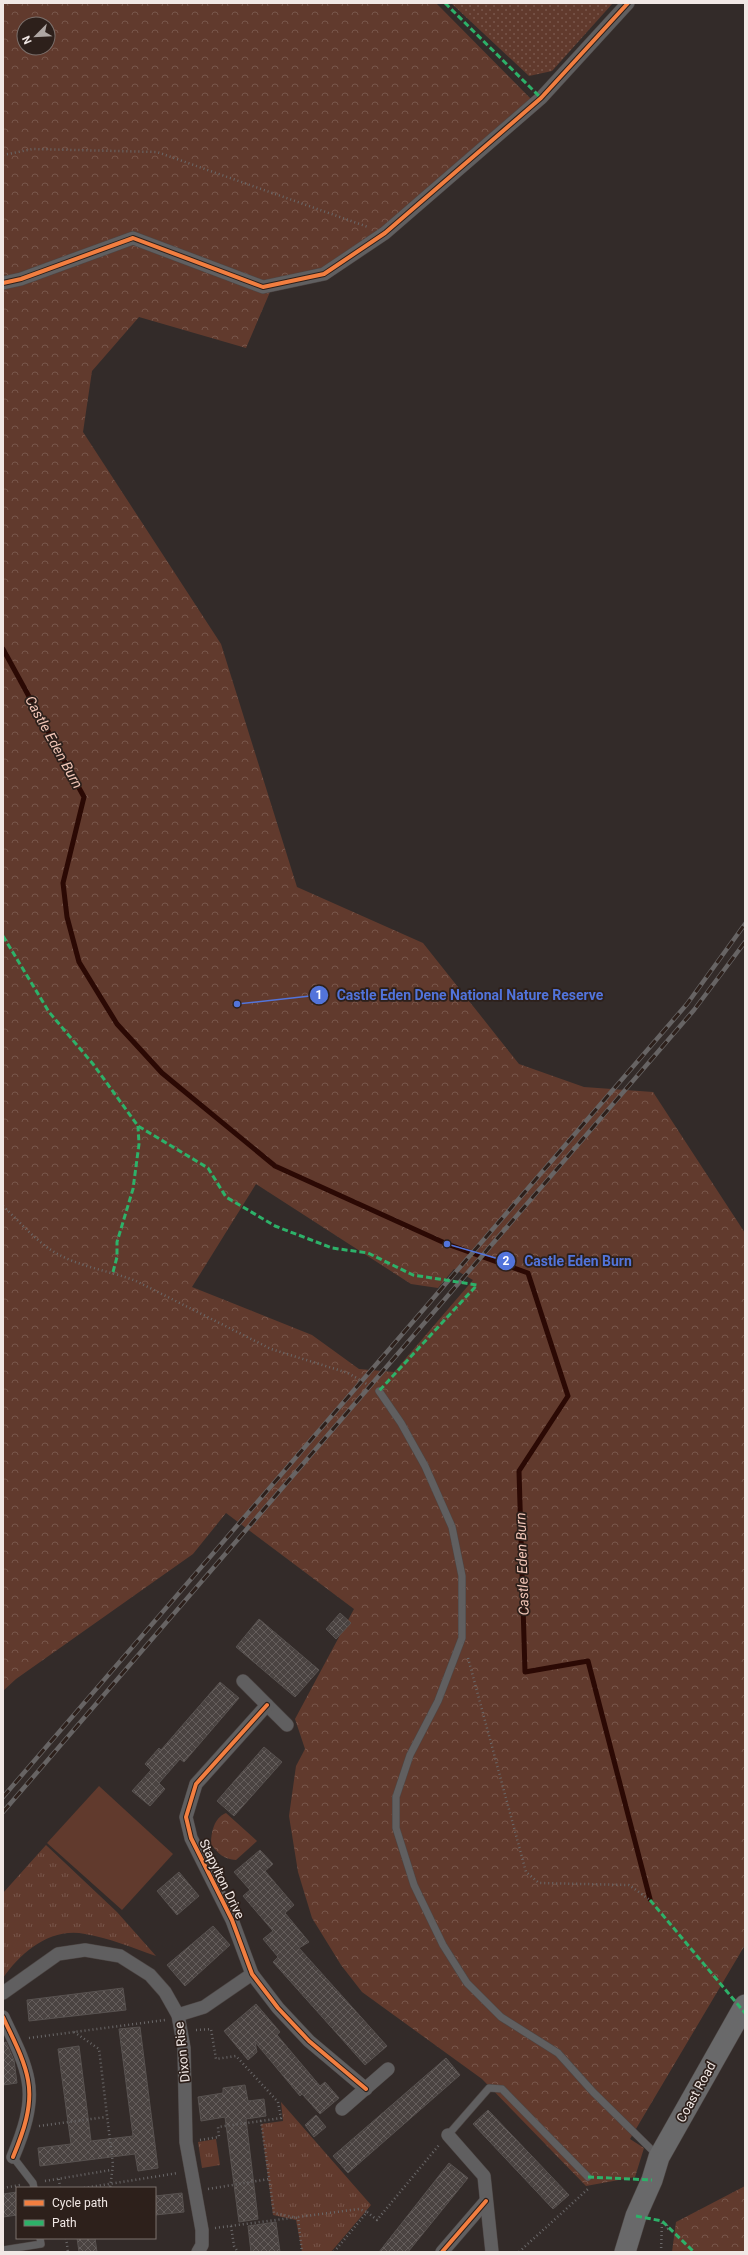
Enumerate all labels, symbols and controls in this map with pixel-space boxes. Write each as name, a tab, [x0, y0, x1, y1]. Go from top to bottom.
north arrow	[16, 16, 56, 56]
text: N	[20, 33, 35, 46]
water label: Castle Eden Burn	[22, 693, 86, 791]
callout: Castle Eden Dene National Nature Reserve	[309, 982, 611, 1008]
text: Castle Eden Dene National Nature Reserve	[337, 987, 604, 1003]
text: 1	[316, 988, 322, 1002]
callout: Castle Eden Burn	[496, 1248, 640, 1274]
text: Castle Eden Burn	[524, 1253, 632, 1269]
text: 2	[503, 1254, 510, 1268]
water label: Castle Eden Burn	[512, 1512, 532, 1616]
street label: Stapylton Drive	[196, 1837, 248, 1921]
street label: Dixon Rise	[171, 2021, 193, 2083]
street label: Coast Road	[673, 2059, 719, 2125]
legend	[16, 2187, 156, 2239]
text: Cycle path	[52, 2196, 108, 2210]
text: Path	[52, 2216, 77, 2230]

